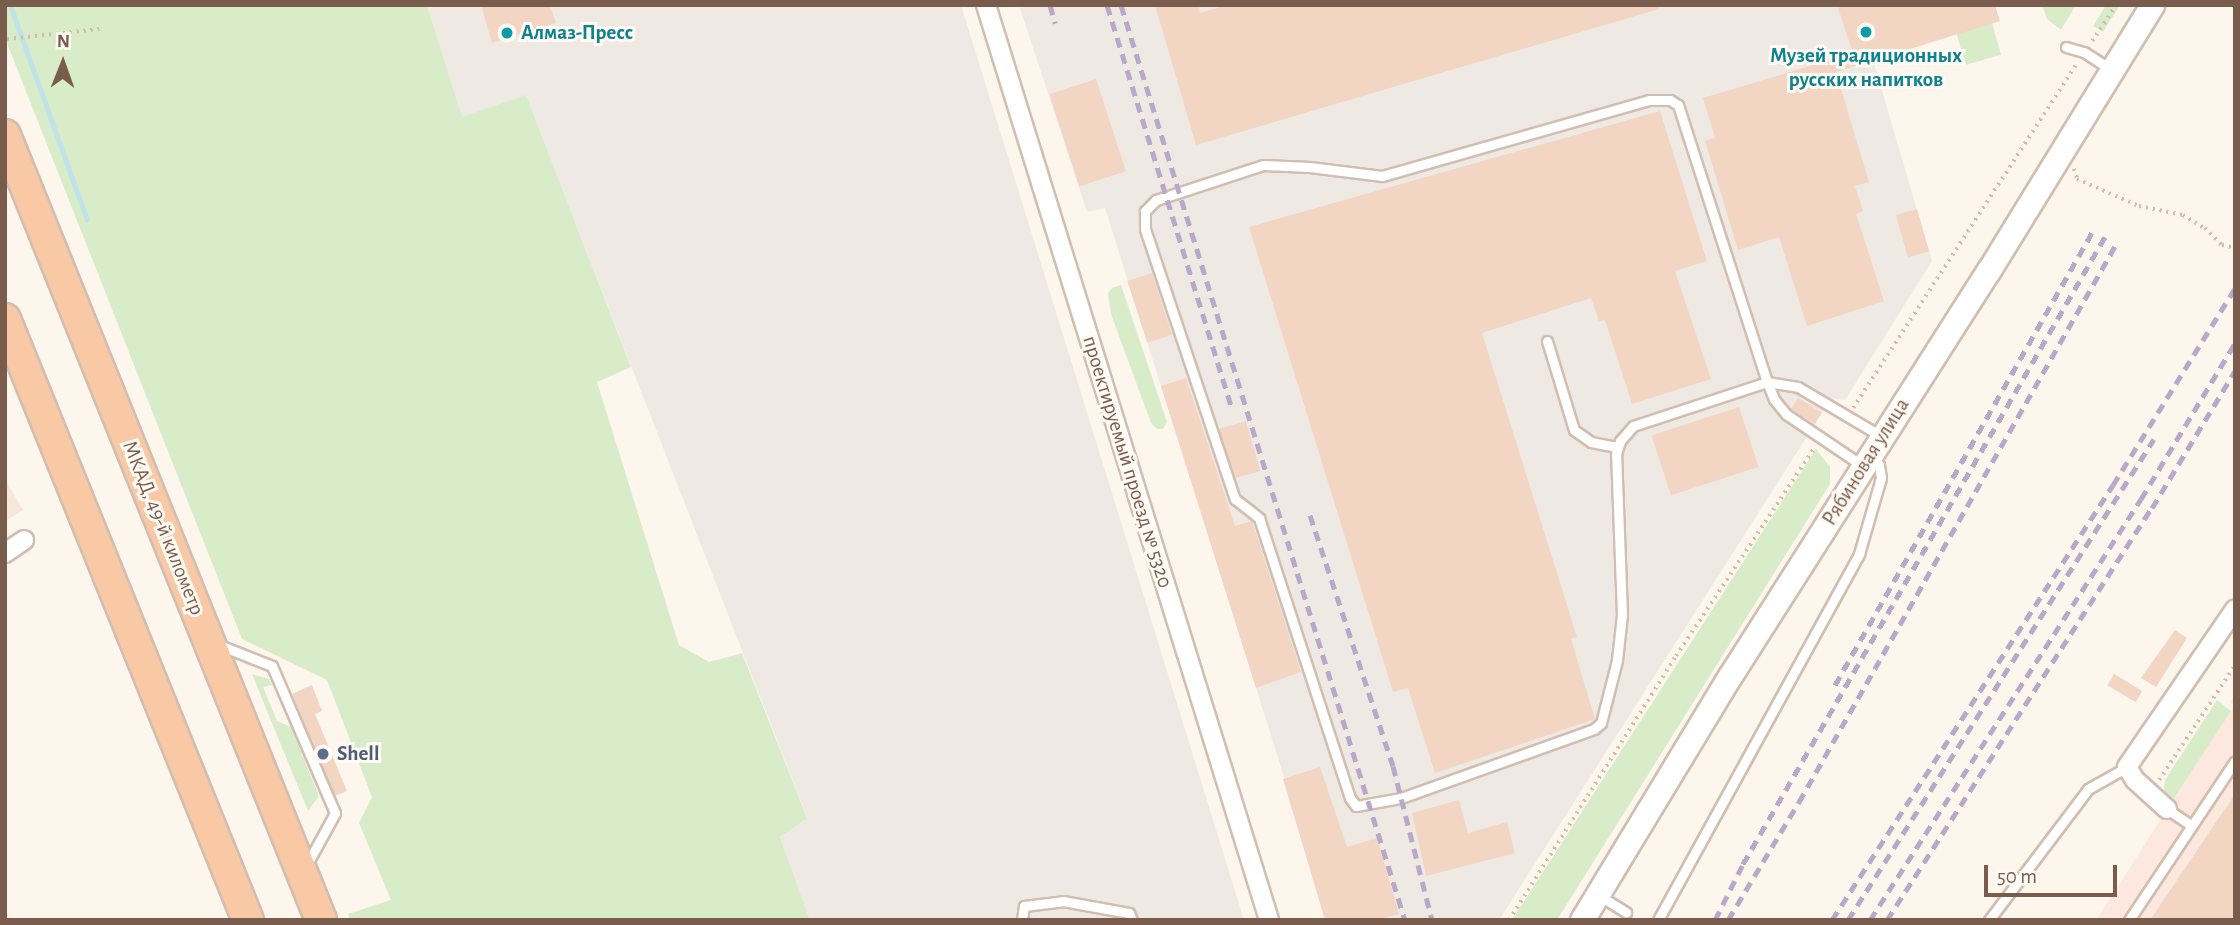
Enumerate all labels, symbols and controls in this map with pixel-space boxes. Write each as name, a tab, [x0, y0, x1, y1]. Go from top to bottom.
place label: Алмаз-Пресс	[521, 20, 633, 46]
marker: Музей традиционных русских напитков	[1858, 24, 1874, 40]
marker: Алмаз-Пресс	[499, 25, 515, 41]
north arrow	[28, 28, 98, 98]
text: N	[57, 32, 70, 51]
place label: Музей традиционных русских напитков	[1770, 43, 1962, 93]
street label: проектируемый проезд № 5320	[1077, 333, 1177, 591]
street label: Рябиновая улица	[1817, 394, 1915, 530]
street label: МКАД, 49-й километр	[116, 437, 210, 619]
place label: Shell	[337, 741, 379, 767]
marker: Shell	[315, 746, 331, 762]
scale bar	[1988, 852, 2121, 896]
text: 50 m	[1997, 866, 2037, 887]

